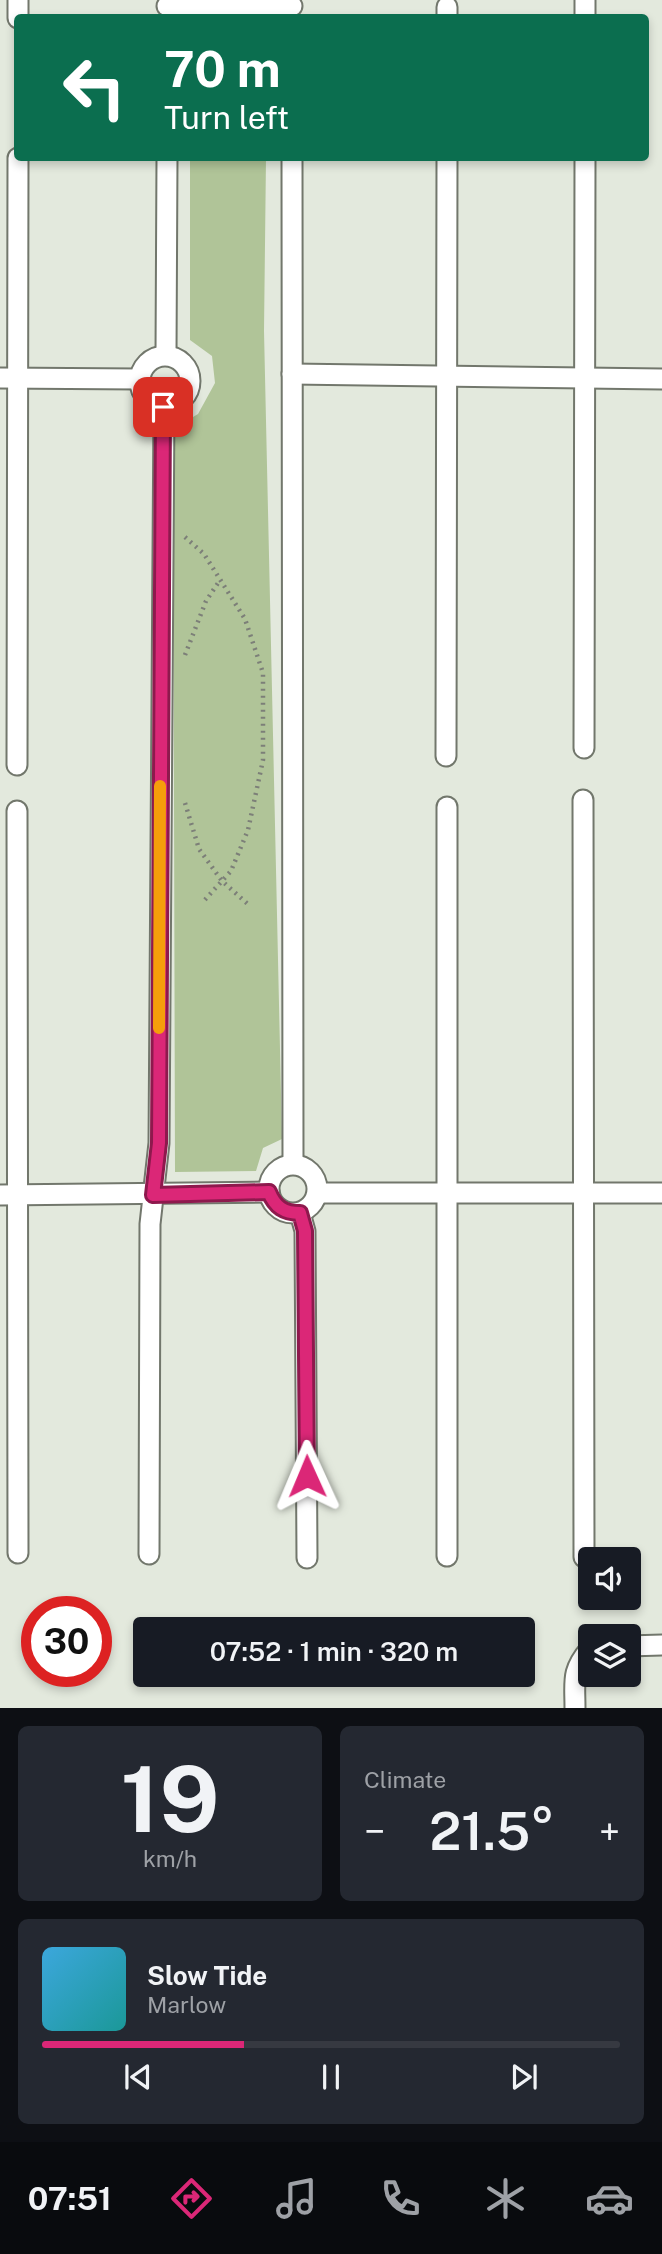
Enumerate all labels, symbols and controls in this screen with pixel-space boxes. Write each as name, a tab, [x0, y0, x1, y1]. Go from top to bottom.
text: 70 m	[164, 40, 281, 98]
icon: left	[49, 42, 140, 133]
text: Turn left	[164, 99, 289, 136]
pin	[133, 377, 193, 437]
icon: arrive	[144, 388, 182, 426]
position arrow	[270, 1439, 344, 1513]
map controls	[578, 1547, 641, 1687]
button: sound	[578, 1547, 641, 1610]
speed limit sign: 30	[21, 1596, 112, 1687]
button: layers	[578, 1624, 641, 1687]
text: 07:52 · 1 min · 320 m	[210, 1636, 458, 1667]
text: 19	[121, 1746, 219, 1852]
text: Climate	[364, 1766, 446, 1793]
text: 21.5°	[429, 1801, 555, 1862]
text: −	[364, 1809, 385, 1854]
text: +	[599, 1809, 620, 1854]
text: km/h	[143, 1845, 197, 1872]
text: Slow Tide	[147, 1960, 267, 1991]
text: Marlow	[147, 1991, 226, 2018]
icon: previous	[119, 2058, 157, 2096]
icon: pause	[312, 2058, 350, 2096]
icon: next	[505, 2058, 543, 2096]
icon: directions	[167, 2174, 216, 2223]
icon: music	[272, 2174, 321, 2223]
icon: phone	[376, 2174, 425, 2223]
icon: climate	[481, 2174, 530, 2223]
icon: car	[585, 2174, 634, 2223]
text: 07:51	[28, 2180, 112, 2217]

